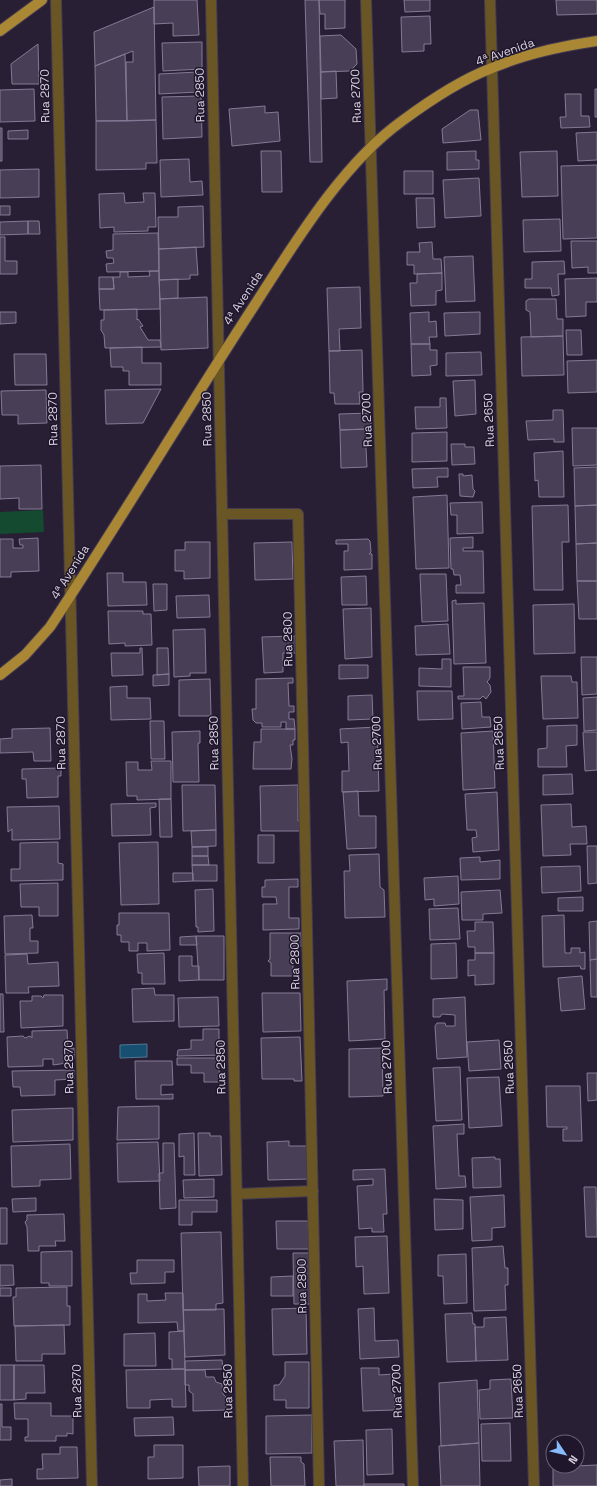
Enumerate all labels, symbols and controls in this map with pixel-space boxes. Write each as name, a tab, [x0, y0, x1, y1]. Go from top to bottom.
street label: 4ª Avenida	[474, 34, 537, 70]
street label: Rua 2850	[192, 68, 208, 122]
street label: Rua 2870	[37, 69, 53, 123]
street label: Rua 2700	[347, 69, 365, 123]
street label: 4ª Avenida	[220, 268, 266, 328]
street label: Rua 2870	[45, 392, 61, 446]
street label: Rua 2850	[199, 392, 215, 446]
street label: Rua 2700	[358, 393, 376, 447]
street label: Rua 2650	[480, 393, 498, 447]
street label: 4ª Avenida	[47, 542, 93, 602]
street label: Rua 2800	[280, 611, 296, 667]
street label: Rua 2870	[53, 716, 69, 770]
street label: Rua 2850	[206, 716, 222, 770]
street label: Rua 2700	[368, 716, 386, 770]
street label: Rua 2650	[490, 716, 508, 770]
street label: Rua 2800	[287, 934, 303, 990]
street label: Rua 2870	[61, 1040, 77, 1094]
street label: Rua 2850	[213, 1040, 229, 1094]
street label: Rua 2700	[378, 1040, 396, 1094]
street label: Rua 2650	[500, 1040, 518, 1094]
street label: Rua 2800	[294, 1258, 310, 1314]
street label: Rua 2870	[69, 1364, 85, 1418]
street label: Rua 2850	[220, 1364, 236, 1418]
street label: Rua 2700	[388, 1364, 406, 1418]
street label: Rua 2650	[509, 1364, 527, 1418]
north arrow	[545, 1434, 585, 1474]
text: N	[565, 1453, 581, 1467]

